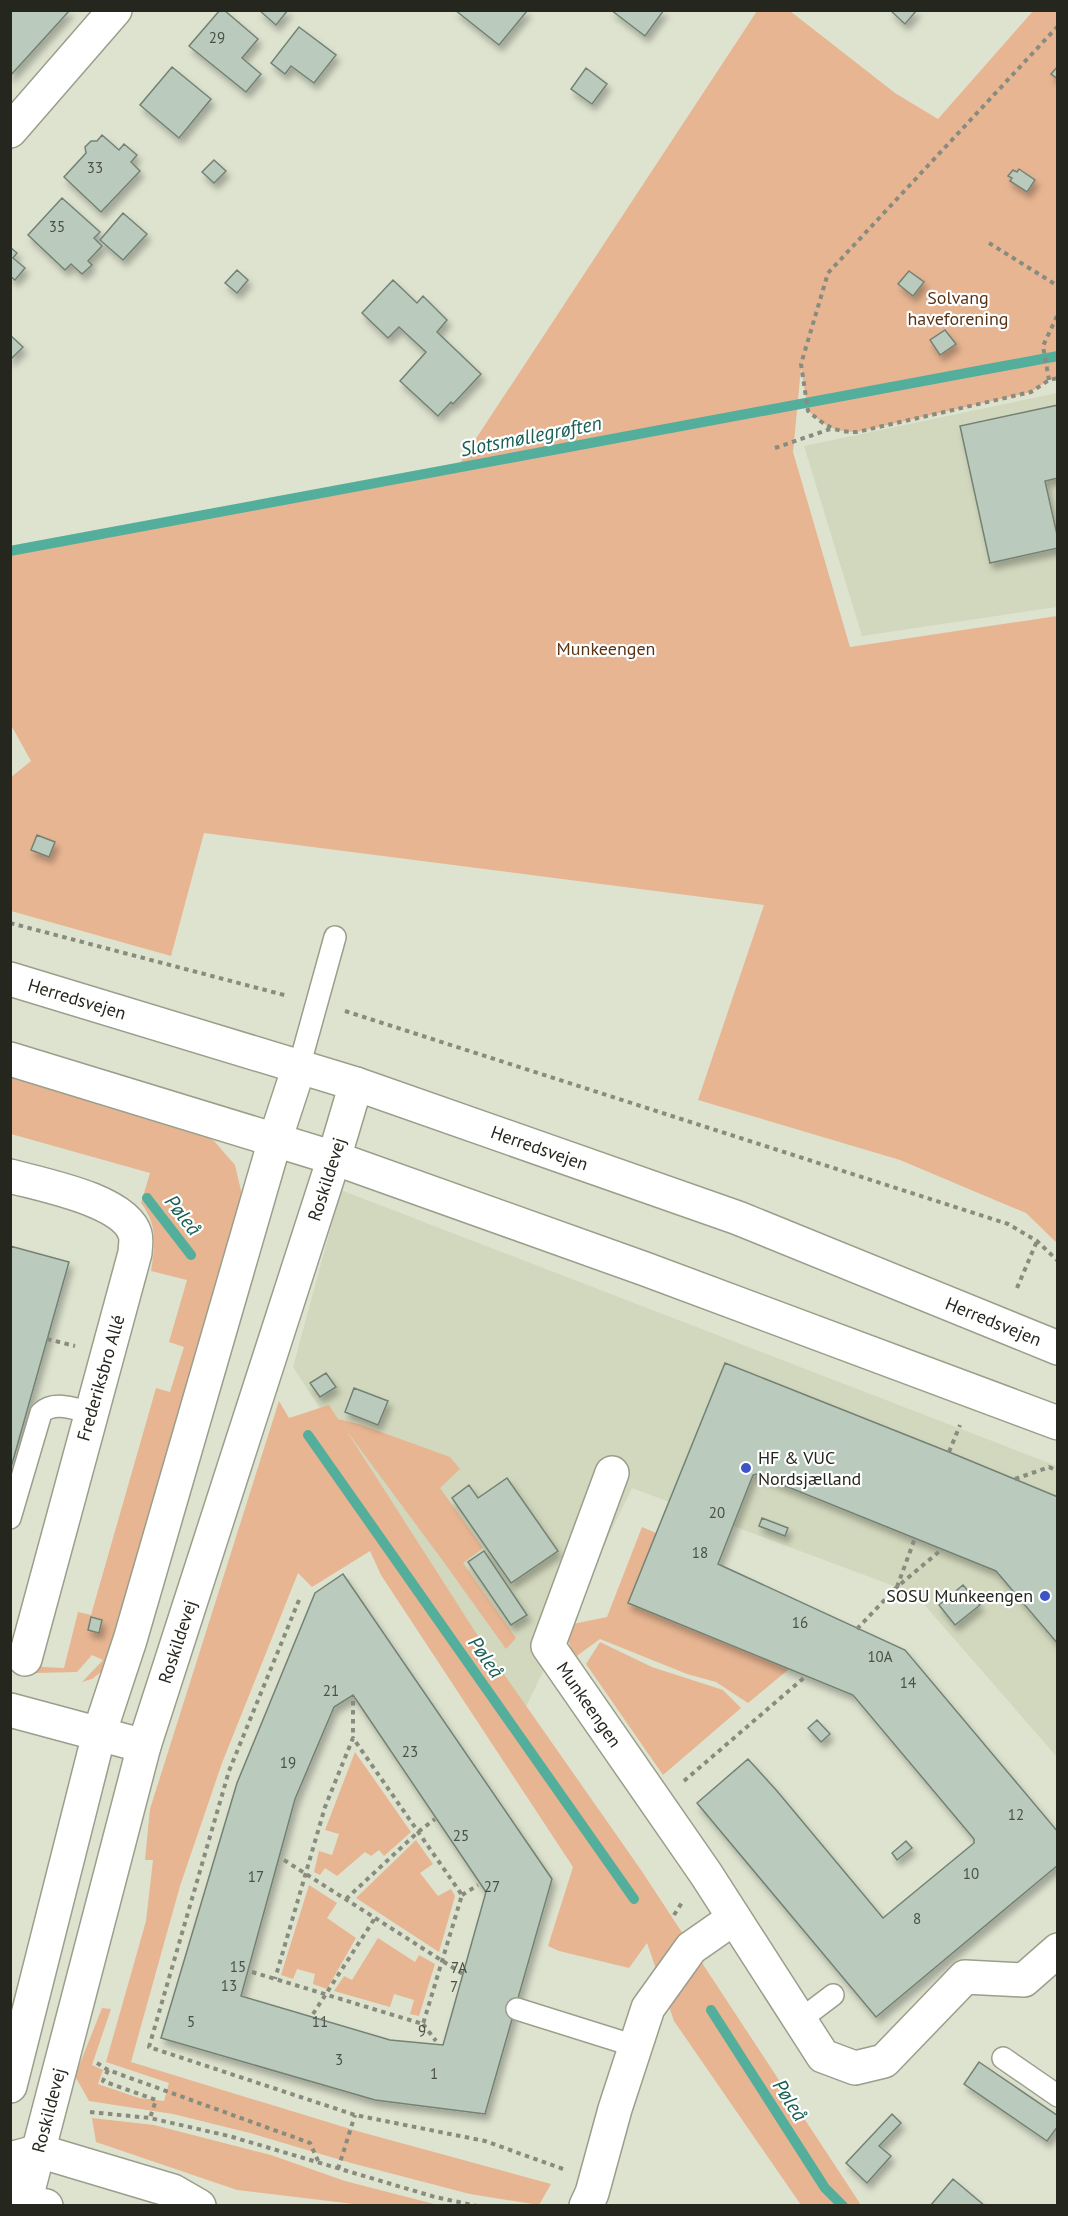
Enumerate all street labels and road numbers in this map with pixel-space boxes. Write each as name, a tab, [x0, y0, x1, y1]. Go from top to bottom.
street label: Herredsvejen	[25, 973, 129, 1025]
street label: Herredsvejen	[488, 1120, 591, 1176]
street label: Roskildevej	[302, 1134, 351, 1224]
street label: Herredsvejen	[942, 1292, 1045, 1351]
street label: Frederiksbro Allé	[71, 1312, 130, 1444]
street label: Roskildevej	[153, 1597, 201, 1686]
street label: Munkeengen	[552, 1657, 627, 1752]
street label: Roskildevej	[26, 2065, 71, 2155]

